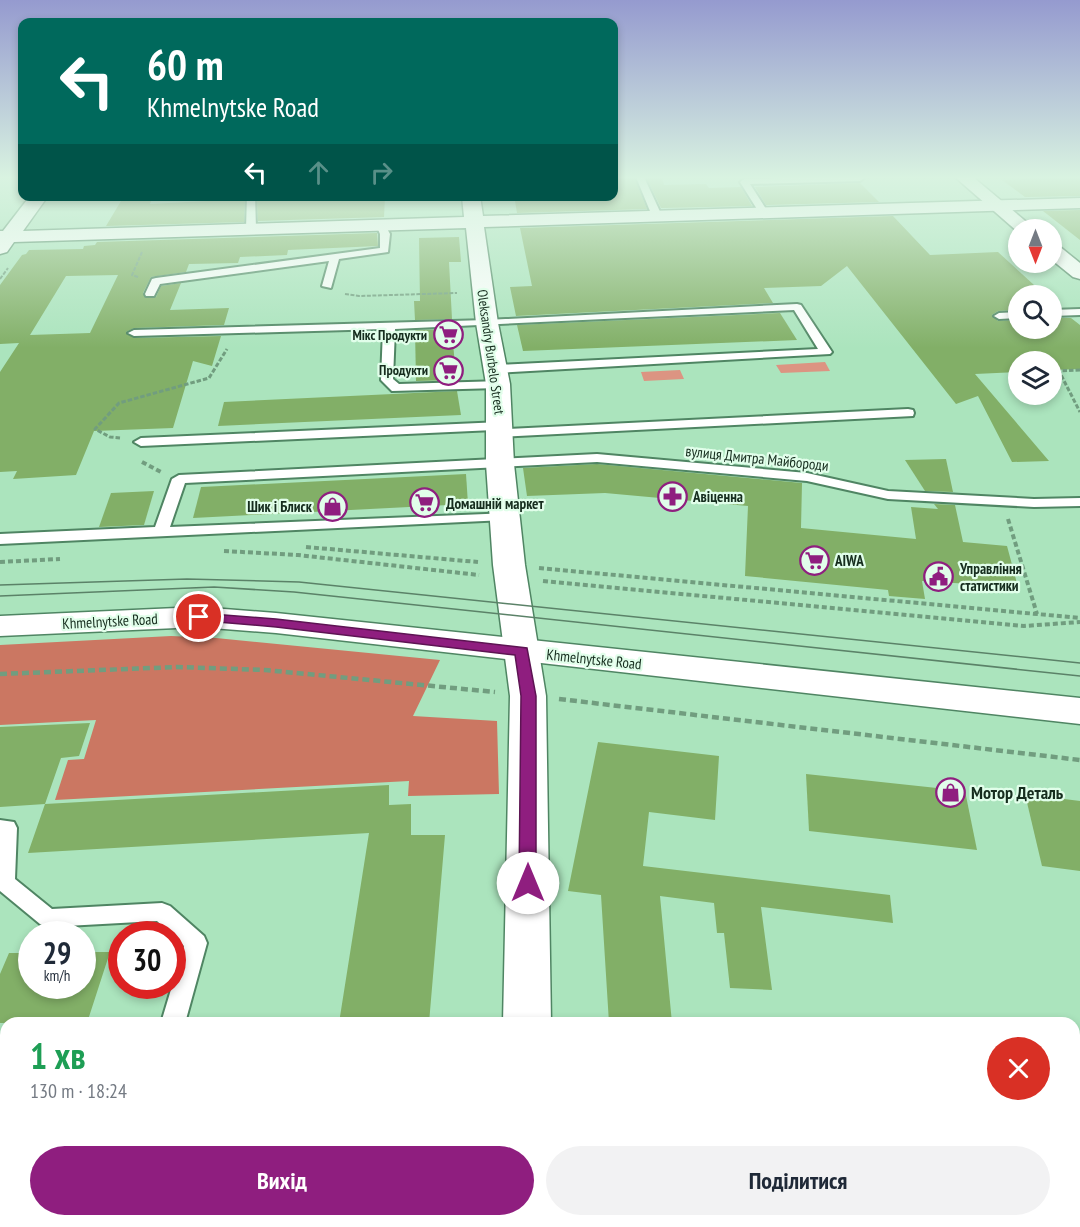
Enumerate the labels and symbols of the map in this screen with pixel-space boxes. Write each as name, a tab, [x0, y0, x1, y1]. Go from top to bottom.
north arrow	[1008, 219, 1062, 273]
street label: Oleksandry Burbelo Street	[473, 288, 509, 416]
supermarket icon: Мікс Продукти	[432, 319, 464, 351]
place label: Мікс Продукти	[352, 326, 427, 344]
supermarket icon: Продукти	[433, 354, 465, 386]
place label: Продукти	[379, 361, 428, 379]
street label: вулиця Дмитра Майбороди	[684, 441, 830, 475]
pharmacy icon: Авіценна	[656, 480, 688, 512]
supermarket icon: Домашній маркет	[409, 487, 441, 519]
place label: Авіценна	[692, 487, 743, 506]
shop icon: Шик і Блиск	[317, 490, 349, 522]
place label: Домашній маркет	[446, 494, 545, 513]
place label: Шик і Блиск	[247, 497, 313, 516]
supermarket icon: AIWA	[798, 544, 830, 576]
place label: AIWA	[834, 551, 864, 570]
place label: Управління статистики	[959, 559, 1022, 595]
public building icon: Управління статистики	[923, 561, 955, 593]
pin	[173, 591, 224, 642]
street label: Khmelnytske Road	[62, 609, 158, 633]
street label: Khmelnytske Road	[546, 645, 642, 673]
shop icon: Мотор Деталь	[934, 776, 966, 808]
place label: Мотор Деталь	[971, 781, 1064, 804]
position arrow	[496, 851, 560, 915]
speed limit sign: 30	[108, 921, 186, 999]

